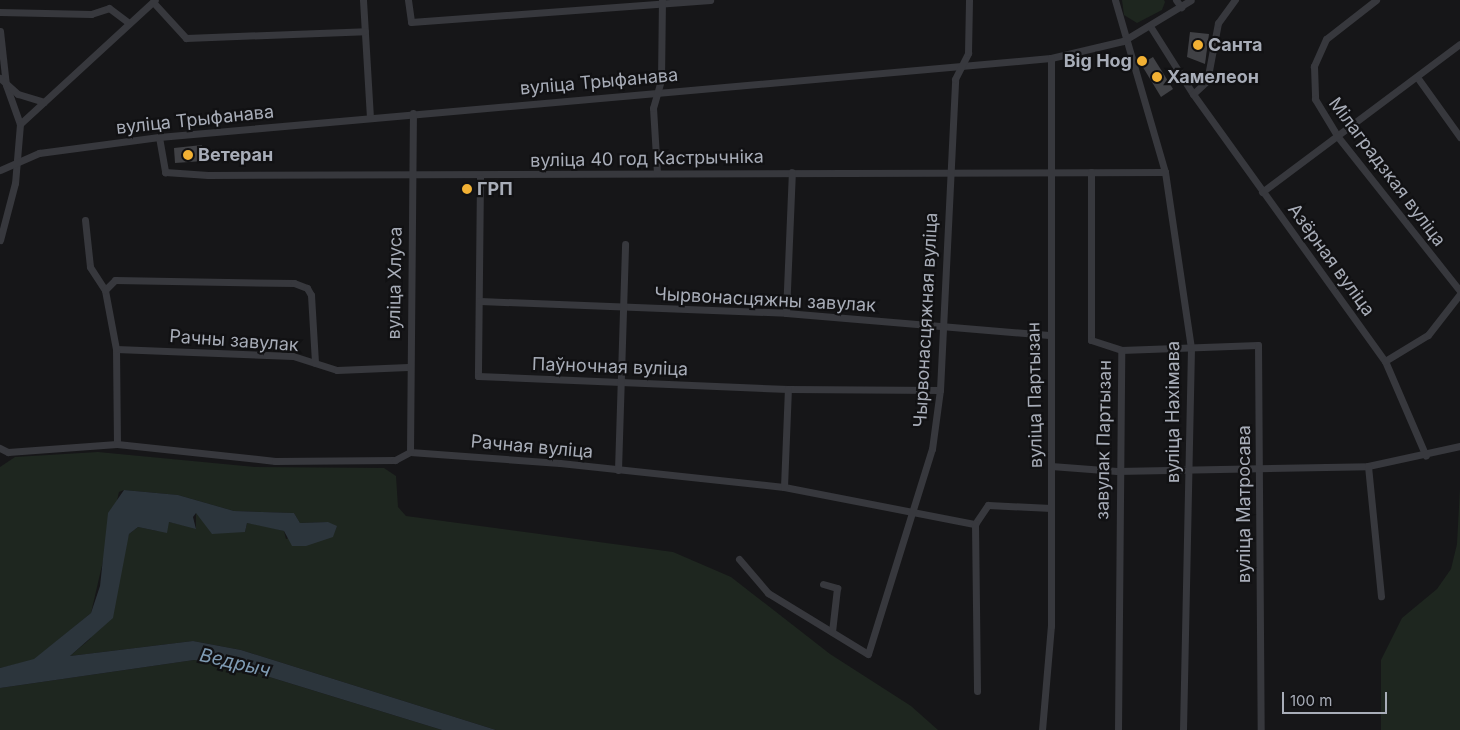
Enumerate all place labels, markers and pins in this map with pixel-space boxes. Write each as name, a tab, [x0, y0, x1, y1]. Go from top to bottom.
place label: Санта	[1208, 34, 1262, 56]
marker: Санта	[1192, 39, 1204, 51]
place label: Big Hog	[1064, 50, 1132, 72]
marker: Big Hog	[1136, 55, 1148, 67]
place label: Хамелеон	[1167, 66, 1259, 88]
marker: Хамелеон	[1151, 71, 1163, 83]
place label: Ветеран	[198, 144, 273, 166]
marker: Ветеран	[182, 149, 194, 161]
place label: ГРП	[477, 178, 513, 200]
marker: ГРП	[461, 183, 473, 195]

